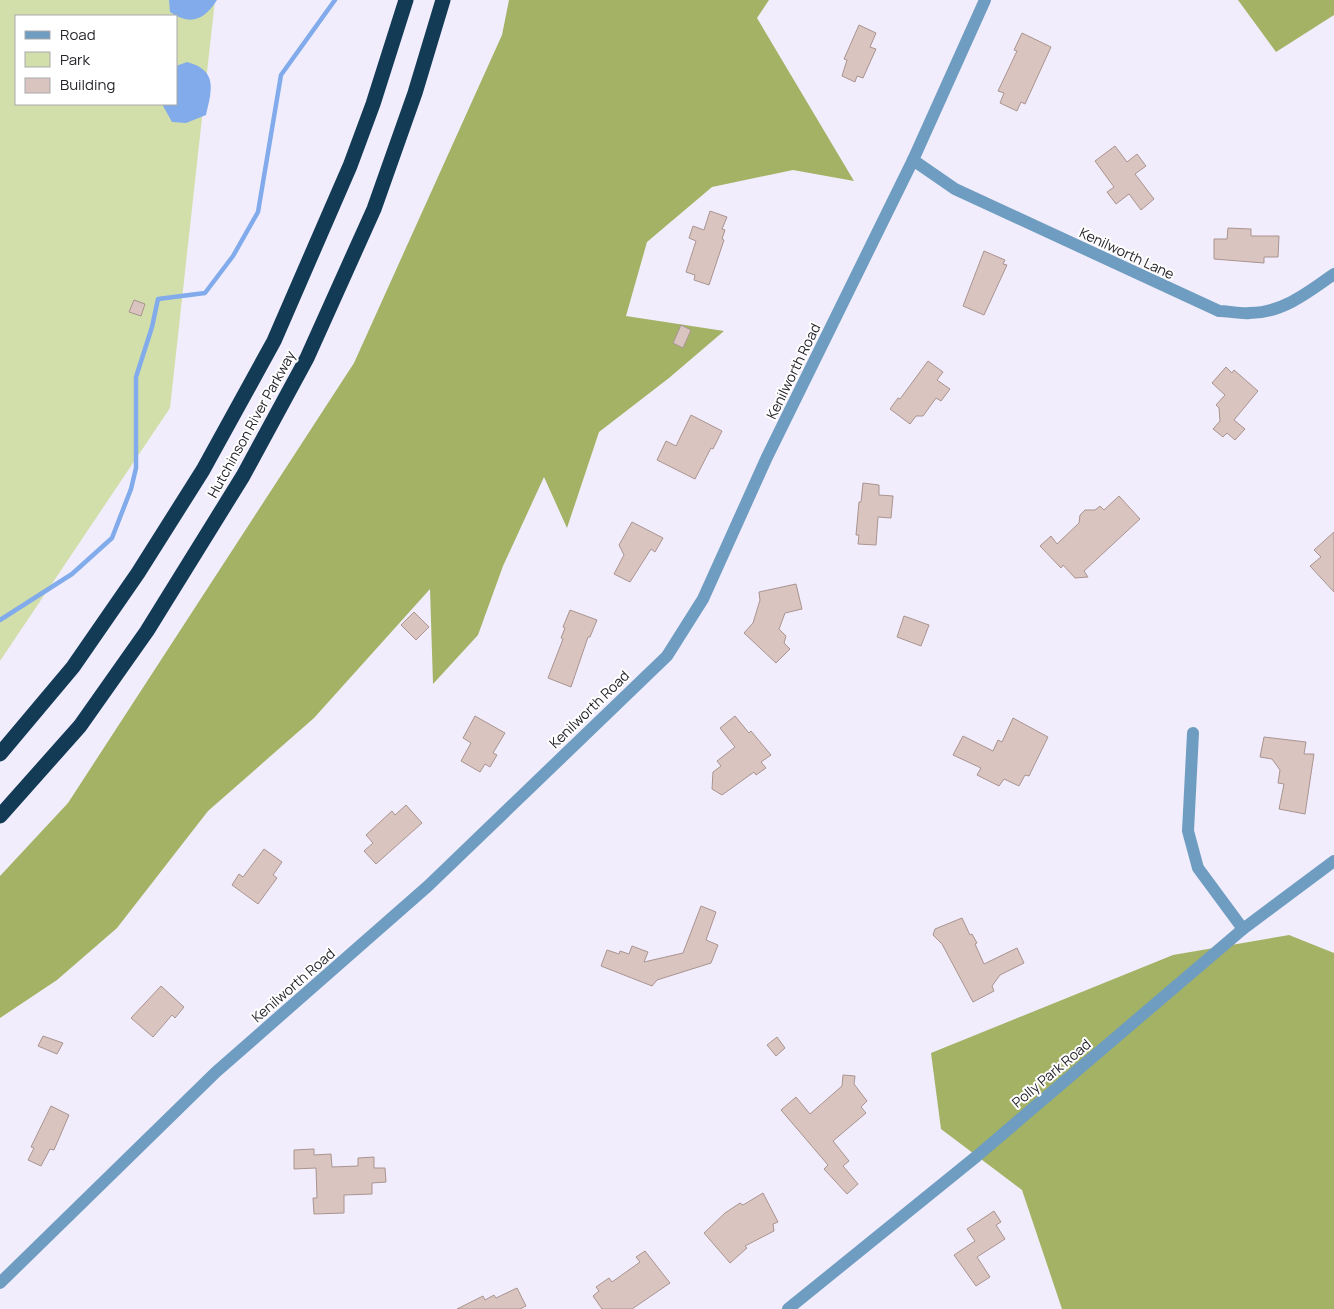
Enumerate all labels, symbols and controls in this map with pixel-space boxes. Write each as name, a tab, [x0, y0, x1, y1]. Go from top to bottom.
legend	[15, 15, 178, 105]
text: Road	[60, 24, 96, 45]
text: Park	[60, 49, 90, 70]
text: Building	[60, 74, 115, 95]
street label: Kenilworth Lane	[1077, 223, 1177, 283]
street label: Kenilworth Road	[762, 320, 824, 422]
street label: Hutchinson River Parkway	[203, 346, 300, 501]
street label: Kenilworth Road	[545, 666, 633, 752]
street label: Kenilworth Road	[247, 944, 339, 1026]
street label: Polly Park Road	[1008, 1034, 1094, 1112]

